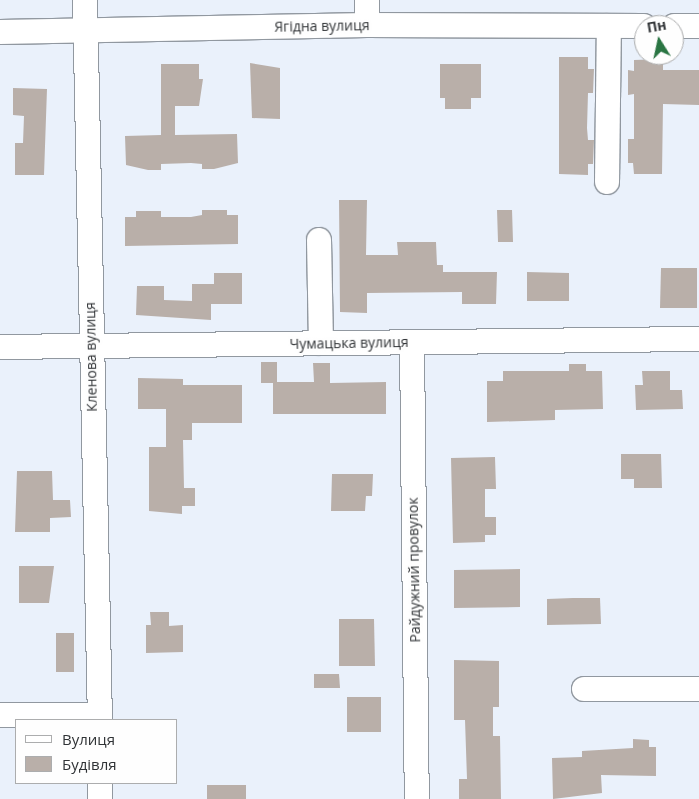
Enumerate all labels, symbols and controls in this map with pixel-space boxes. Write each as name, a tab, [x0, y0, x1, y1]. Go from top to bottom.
north arrow	[634, 15, 684, 65]
text: Пн	[645, 15, 668, 37]
street label: Ягідна вулиця	[274, 17, 370, 35]
street label: Кленова вулиця	[82, 302, 100, 412]
street label: Чумацька вулиця	[289, 334, 409, 352]
street label: Райдужний провулок	[404, 497, 424, 643]
legend	[15, 719, 178, 784]
text: Вулиця	[62, 729, 115, 749]
text: Будівля	[62, 754, 117, 774]

